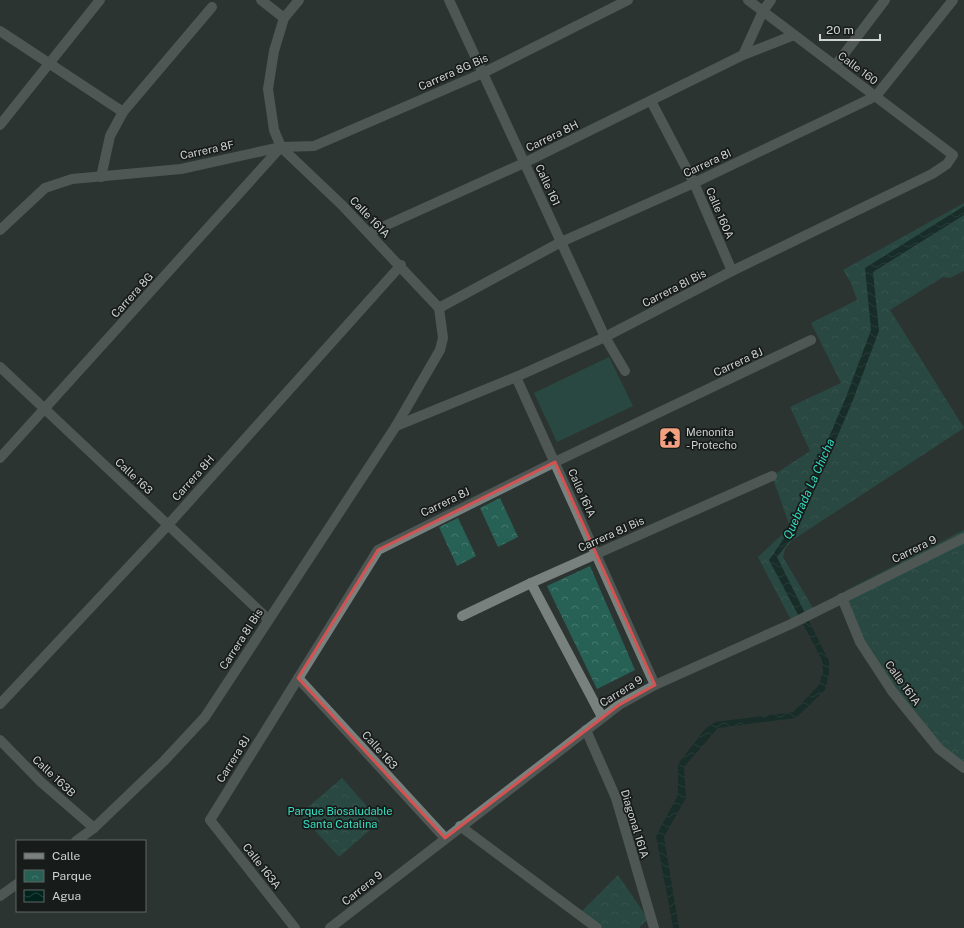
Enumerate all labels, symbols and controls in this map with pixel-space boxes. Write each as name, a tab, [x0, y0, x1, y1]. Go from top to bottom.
scale bar	[820, 16, 880, 42]
text: 20 m	[826, 23, 854, 37]
street label: Calle 160	[836, 49, 880, 87]
street label: Carrera 8G Bis	[416, 51, 490, 93]
street label: Carrera 8H	[524, 118, 580, 154]
street label: Carrera 8F	[179, 138, 235, 162]
street label: Carrera 8I	[681, 147, 733, 179]
street label: Calle 161	[533, 162, 563, 208]
street label: Calle 160A	[704, 186, 736, 241]
street label: Calle 161A	[348, 194, 393, 240]
street label: Carrera 8I Bis	[640, 267, 708, 309]
street label: Carrera 8G	[109, 270, 155, 320]
street label: Carrera 8J	[712, 345, 764, 379]
temple icon: Menonita - Protecho	[657, 425, 683, 451]
place label: Menonita - Protecho	[686, 426, 737, 451]
water label: Quebrada La Chicha	[781, 437, 837, 541]
street label: Carrera 8H	[170, 453, 216, 503]
street label: Calle 163	[113, 456, 155, 496]
street label: Calle 161A	[566, 467, 598, 519]
street label: Carrera 8J	[419, 485, 471, 519]
street label: Carrera 8J Bis	[576, 514, 646, 554]
street label: Carrera 9	[890, 533, 938, 565]
street label: Carrera 8I Bis	[217, 606, 265, 672]
street label: Calle 161A	[883, 658, 923, 708]
street label: Carrera 9	[597, 673, 645, 709]
street label: Calle 163	[360, 729, 400, 771]
street label: Carrera 8J	[214, 734, 252, 784]
street label: Calle 163B	[30, 753, 78, 799]
street label: Diagonal 161A	[619, 788, 651, 860]
park label: Parque Biosaludable Santa Catalina	[288, 805, 392, 830]
legend	[16, 840, 146, 912]
street label: Calle 163A	[240, 841, 284, 891]
text: Calle	[52, 849, 81, 863]
street label: Carrera 9	[339, 868, 385, 908]
text: Parque	[52, 869, 92, 883]
text: Agua	[52, 889, 81, 903]

